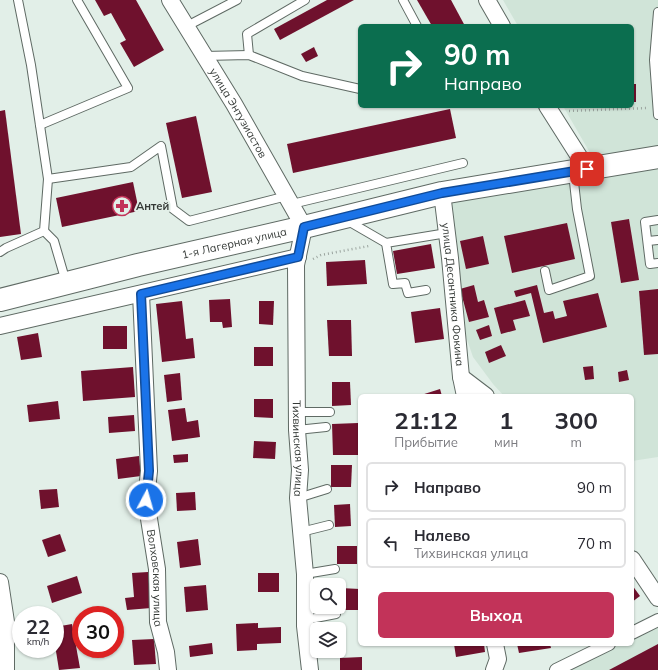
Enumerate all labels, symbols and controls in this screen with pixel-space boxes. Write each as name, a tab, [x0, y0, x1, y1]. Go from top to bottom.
text: 90 m	[444, 37, 510, 72]
icon: right	[378, 40, 430, 92]
street label: улица Энтузиастов	[206, 65, 270, 160]
text: Направо	[444, 72, 522, 95]
pin	[570, 152, 604, 186]
icon: arrive	[576, 158, 598, 180]
pharmacy icon: Антей	[111, 195, 133, 217]
place label: Антей	[136, 199, 169, 213]
street label: улица Десантника Фокина	[439, 222, 467, 367]
street label: 1-я Лагерная улица	[180, 224, 288, 262]
street label: Тихвинская улица	[290, 400, 307, 497]
text: 21:12	[394, 405, 458, 435]
text: 1	[499, 405, 513, 435]
text: 300	[555, 405, 598, 435]
text: Прибытие	[394, 434, 458, 450]
text: мин	[494, 434, 518, 450]
text: m	[570, 434, 582, 450]
icon: right	[380, 476, 402, 498]
text: Направо	[414, 478, 481, 497]
text: 90 m	[577, 478, 612, 497]
position arrow	[125, 479, 167, 521]
text: Налево	[414, 526, 470, 545]
street label: Волховская улица	[144, 528, 166, 628]
icon: left	[380, 532, 402, 554]
text: 70 m	[577, 534, 612, 553]
text: Тихвинская улица	[414, 545, 528, 561]
map controls	[310, 578, 346, 658]
button: search	[310, 578, 346, 614]
button: Выход	[378, 592, 614, 638]
speed limit sign: 30	[72, 606, 124, 658]
text: 22	[26, 614, 50, 639]
button: layers	[310, 622, 346, 658]
text: km/h	[27, 635, 49, 648]

